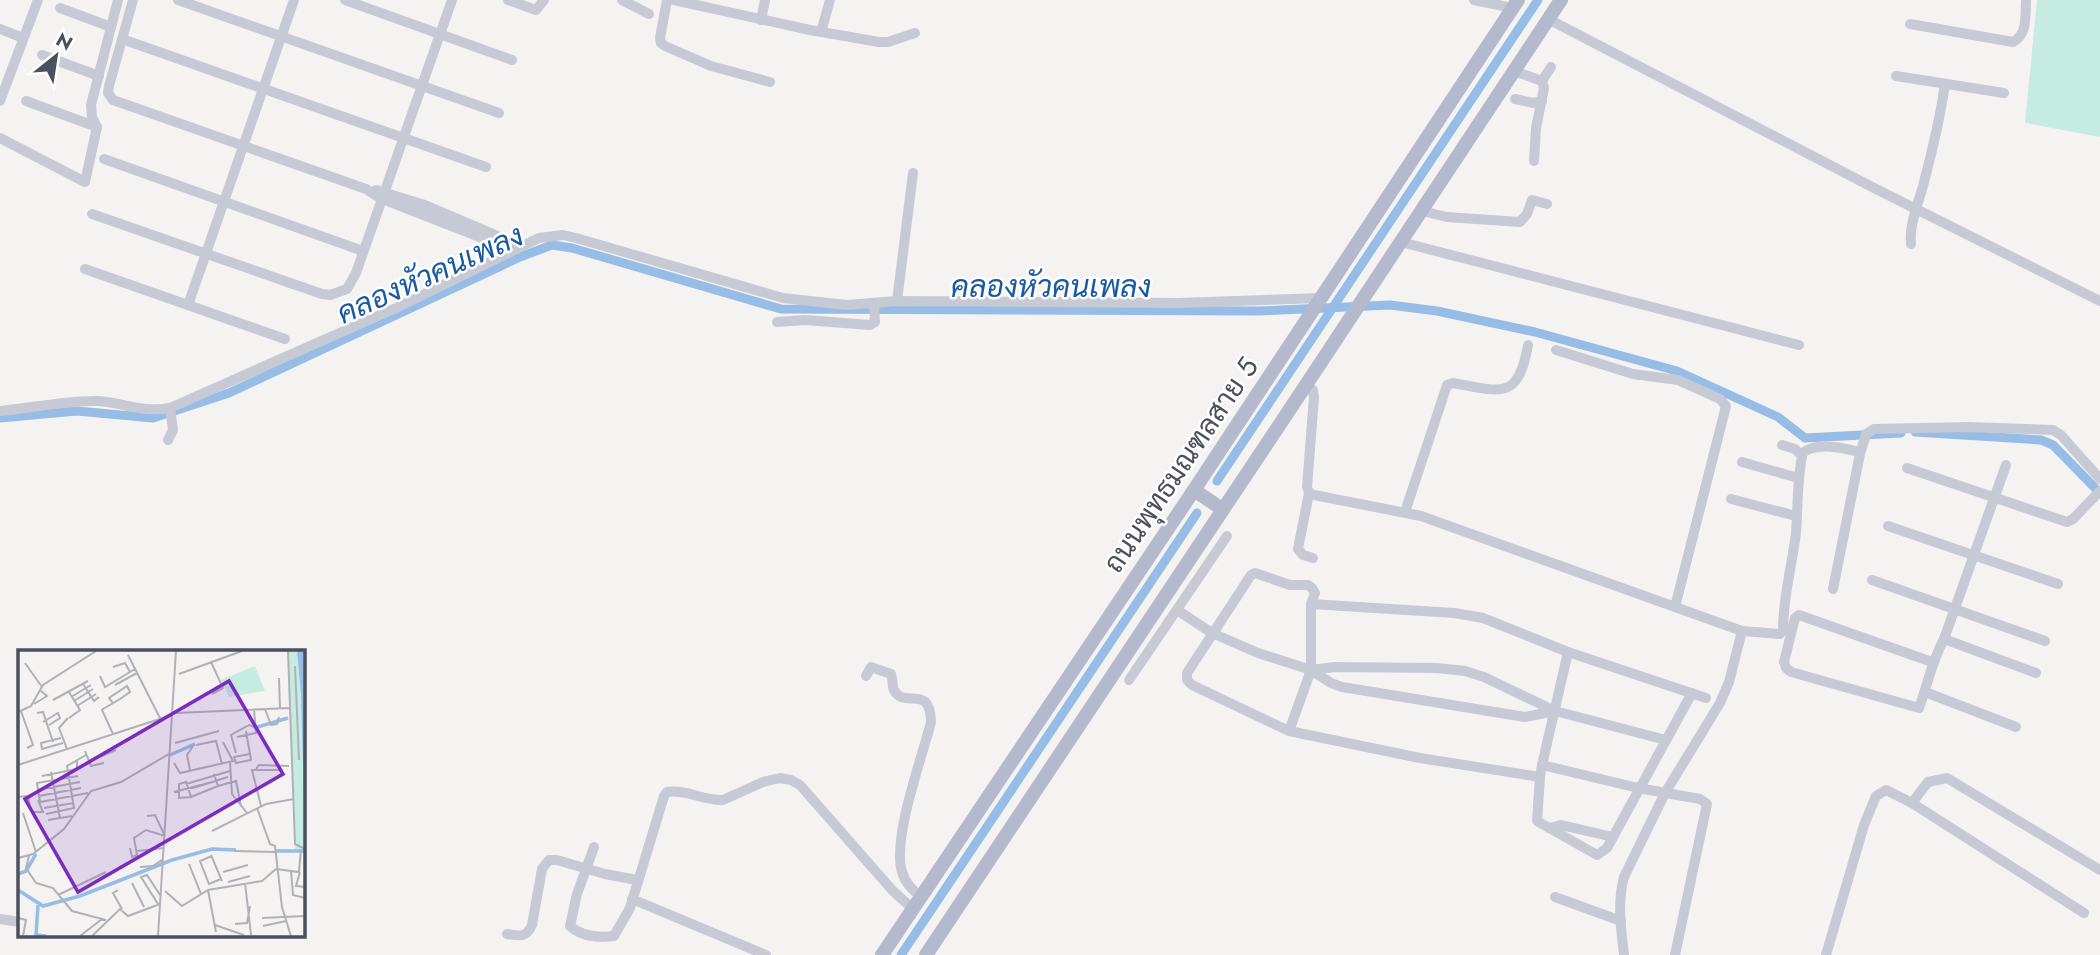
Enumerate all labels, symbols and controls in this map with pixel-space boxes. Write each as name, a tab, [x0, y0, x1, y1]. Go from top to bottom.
north arrow	[21, 21, 91, 91]
text: N	[51, 26, 78, 57]
water label: คลองหัวคนเพลง	[330, 214, 530, 334]
water label: คลองหัวคนเพลง	[951, 265, 1151, 308]
street label: ถนนพุทธมณฑลสาย 5	[1093, 349, 1269, 581]
inset map	[18, 650, 304, 937]

